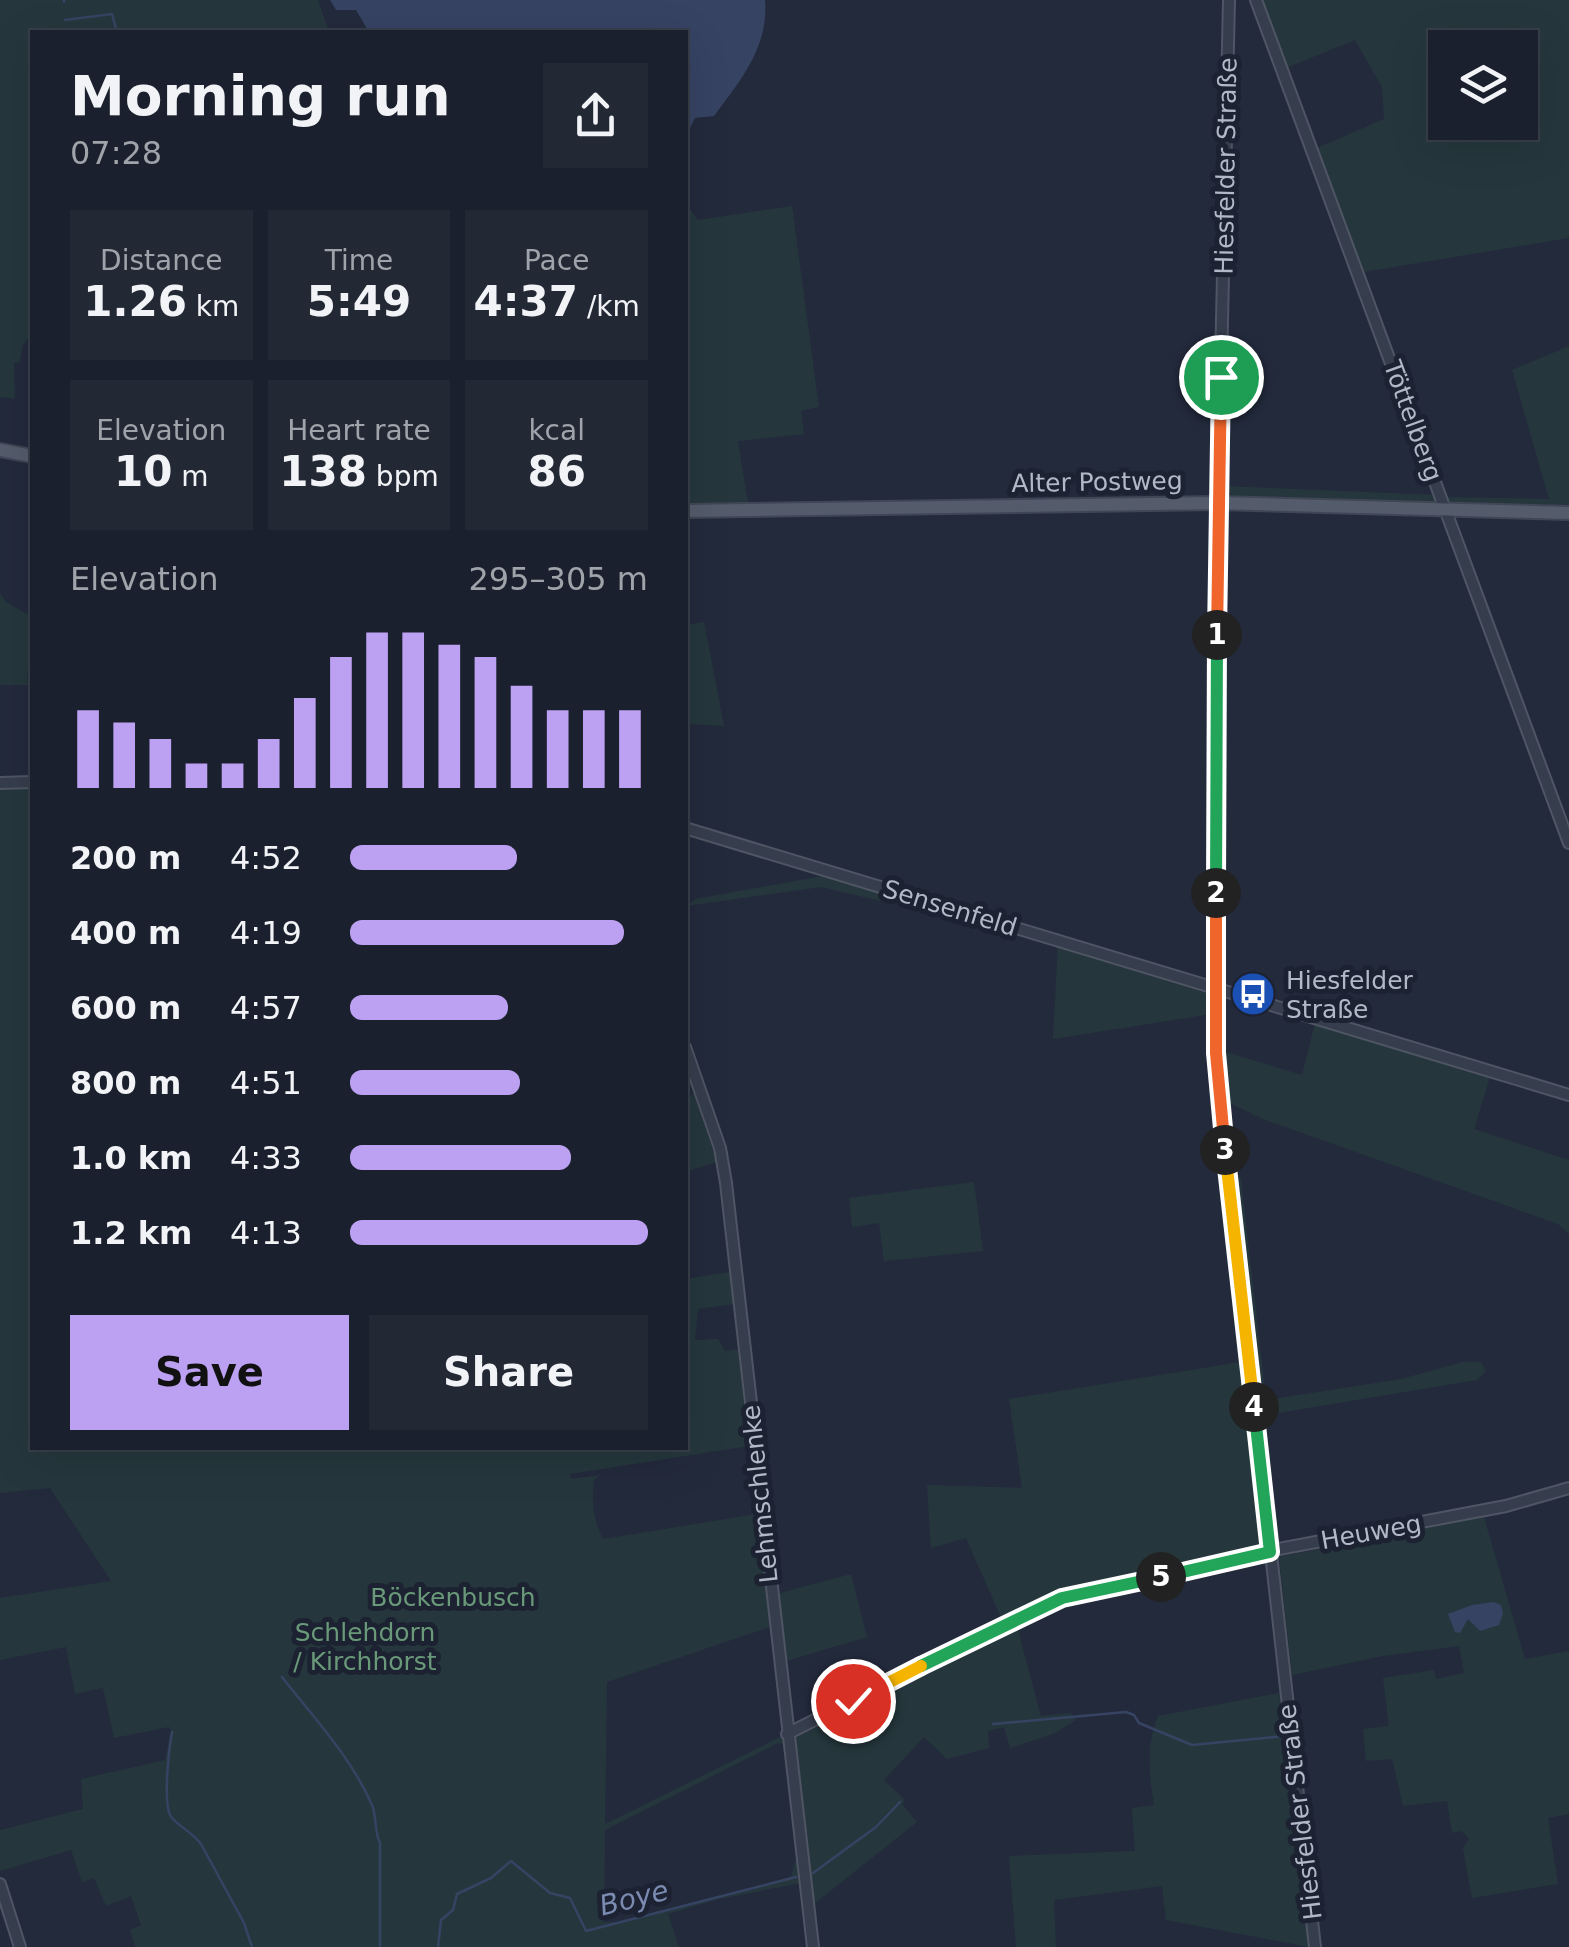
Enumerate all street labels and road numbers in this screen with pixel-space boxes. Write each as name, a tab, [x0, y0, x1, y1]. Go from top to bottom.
street label: Hiesfelder Straße	[1210, 57, 1242, 275]
street label: Töttelberg	[1377, 356, 1448, 485]
street label: Alter Postweg	[1011, 466, 1183, 498]
street label: Sensenfeld	[880, 874, 1020, 942]
street label: Lehmschlenke	[736, 1404, 784, 1584]
street label: Heuweg	[1318, 1509, 1424, 1555]
street label: Hiesfelder Straße	[1272, 1702, 1328, 1922]

